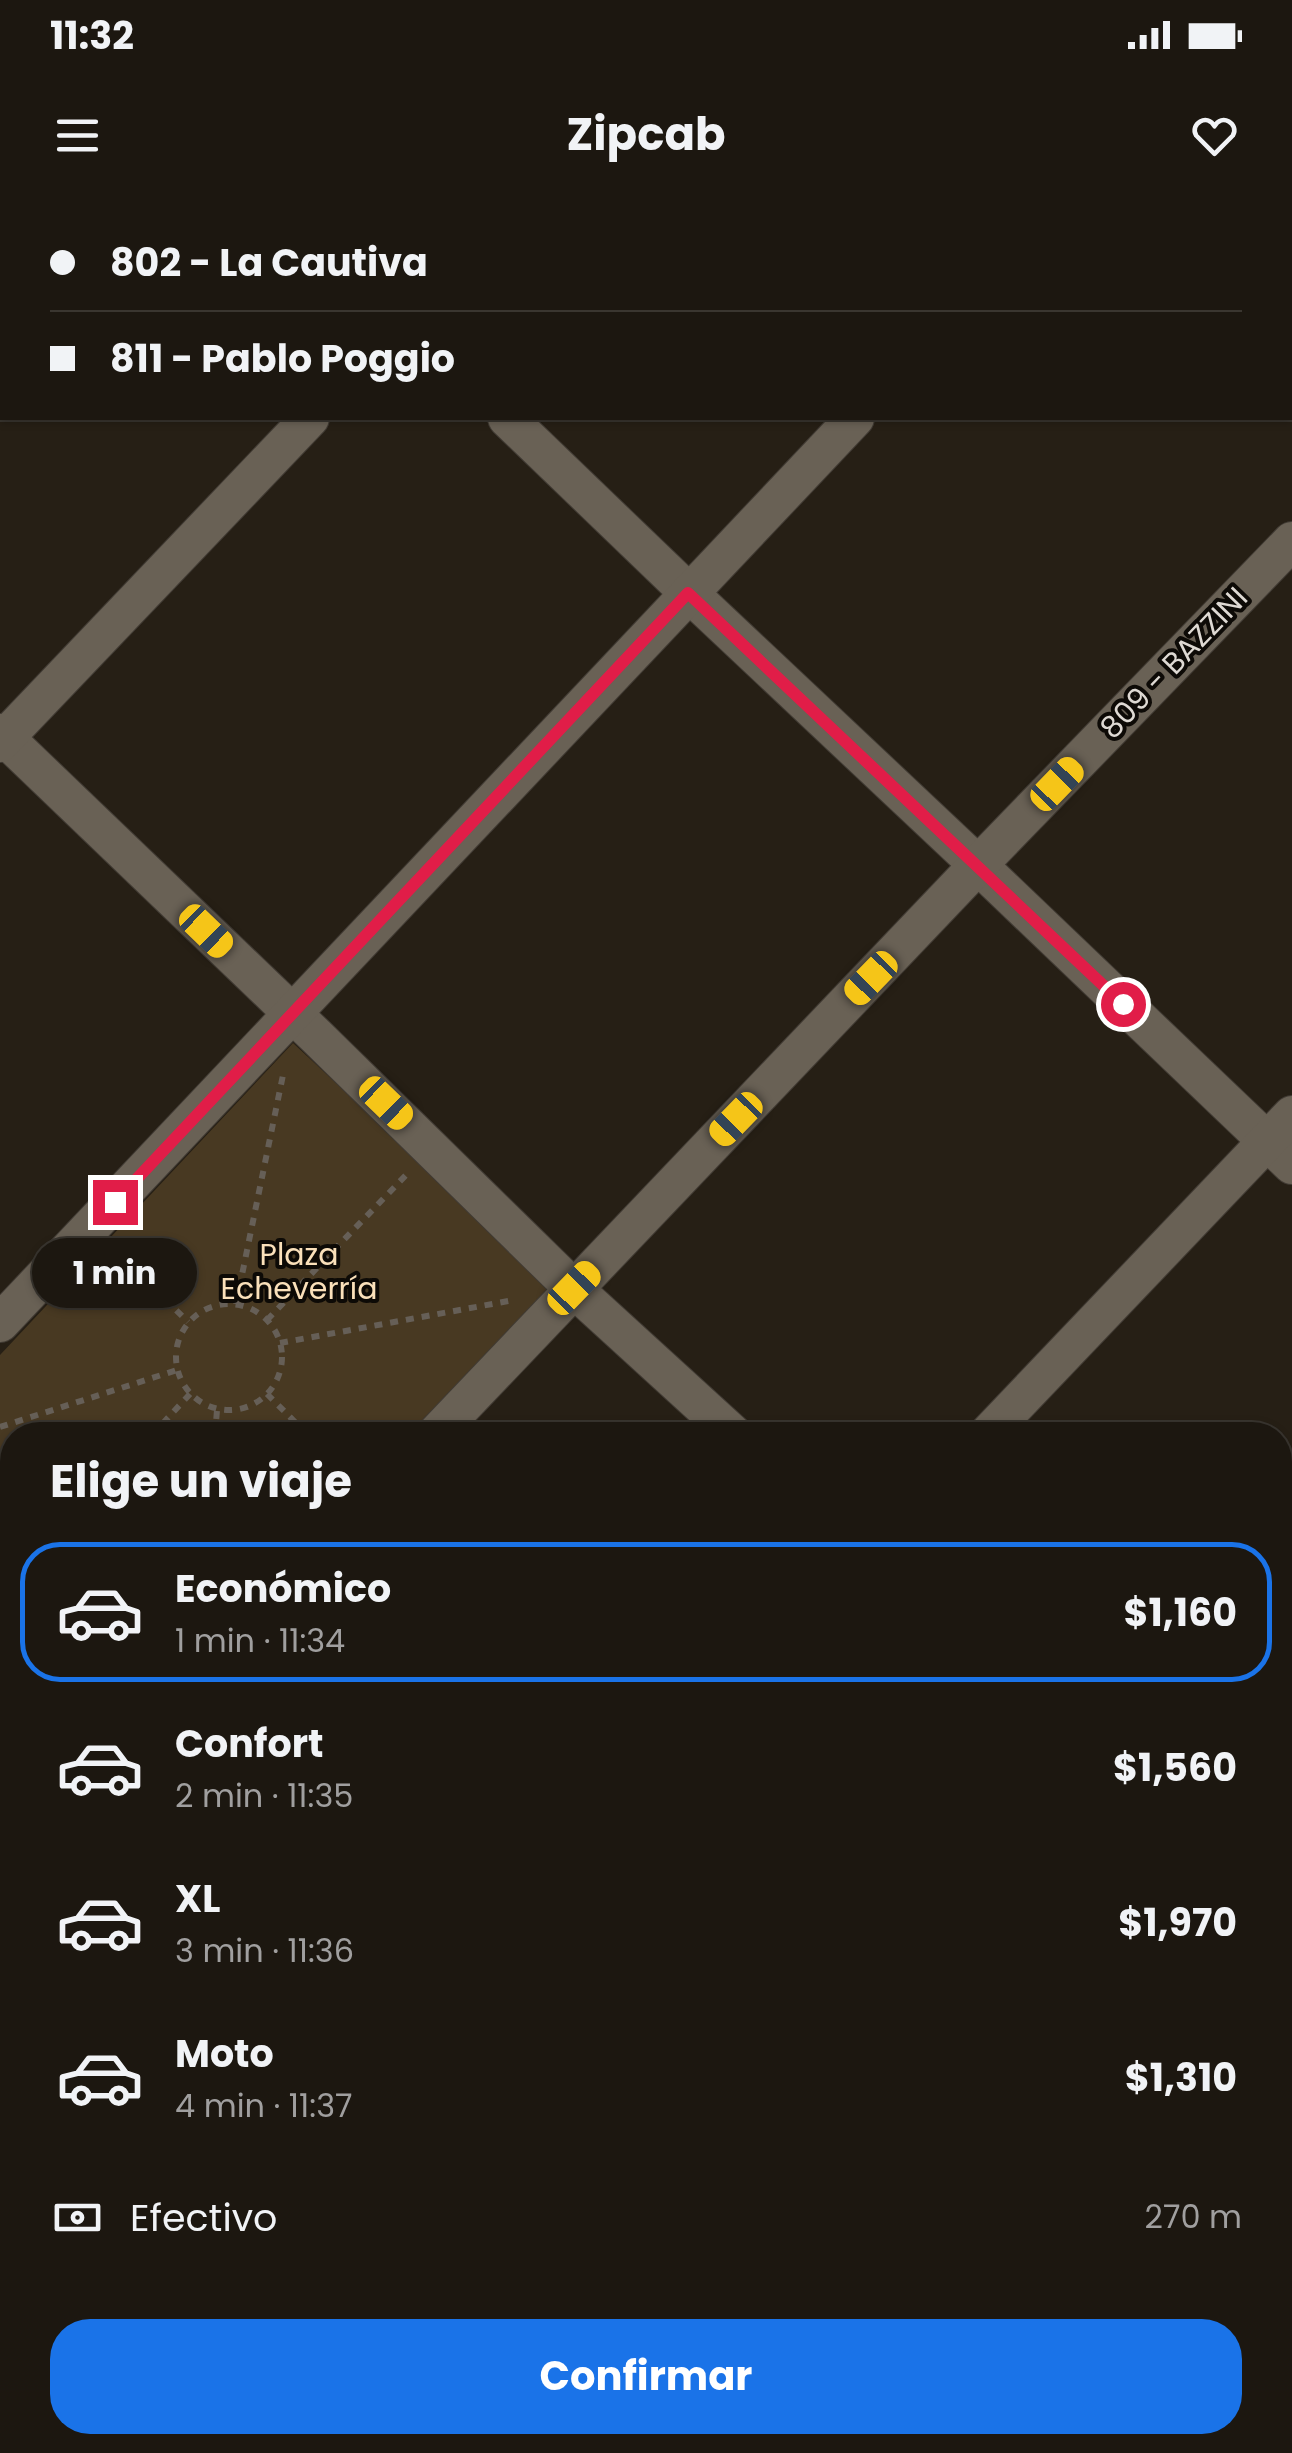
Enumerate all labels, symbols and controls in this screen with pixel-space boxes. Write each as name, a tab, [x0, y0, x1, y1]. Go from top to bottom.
text: 11:32	[50, 9, 134, 62]
text: Zipcab	[567, 103, 726, 166]
icon: menu	[50, 108, 105, 163]
icon: heart	[1187, 108, 1242, 163]
text: 802 - La Cautiva	[110, 236, 428, 289]
text: 811 - Pablo Poggio	[110, 332, 455, 385]
street label: 809 - BAZZINI	[1090, 577, 1257, 748]
car	[1025, 752, 1089, 816]
car	[174, 899, 238, 963]
car	[839, 946, 903, 1010]
route start	[1101, 982, 1146, 1027]
car	[354, 1071, 418, 1135]
car	[704, 1087, 768, 1151]
route end	[93, 1180, 138, 1225]
park label: Plaza Echeverría	[221, 1233, 377, 1310]
callout: 1 min	[32, 1237, 198, 1307]
text: 1 min	[73, 1250, 156, 1295]
car	[542, 1256, 606, 1320]
text: Elige un viaje	[50, 1450, 352, 1513]
text: Económico	[175, 1562, 391, 1615]
icon: car	[55, 1567, 145, 1657]
text: $1,160	[1124, 1586, 1237, 1639]
text: 1 min · 11:34	[175, 1618, 345, 1663]
text: Confort	[175, 1717, 323, 1770]
icon: car	[55, 1722, 145, 1812]
text: $1,560	[1113, 1741, 1237, 1794]
text: 2 min · 11:35	[175, 1773, 353, 1818]
text: XL	[175, 1872, 220, 1925]
icon: car	[55, 1877, 145, 1967]
text: $1,970	[1118, 1896, 1237, 1949]
text: 3 min · 11:36	[175, 1928, 354, 1973]
text: Moto	[175, 2027, 274, 2080]
icon: car	[55, 2032, 145, 2122]
text: $1,310	[1125, 2051, 1237, 2104]
text: 4 min · 11:37	[175, 2083, 352, 2128]
icon: cash	[50, 2190, 105, 2245]
text: Efectivo	[130, 2191, 277, 2244]
text: 270 m	[1145, 2194, 1242, 2239]
button: Confirmar	[50, 2319, 1242, 2434]

